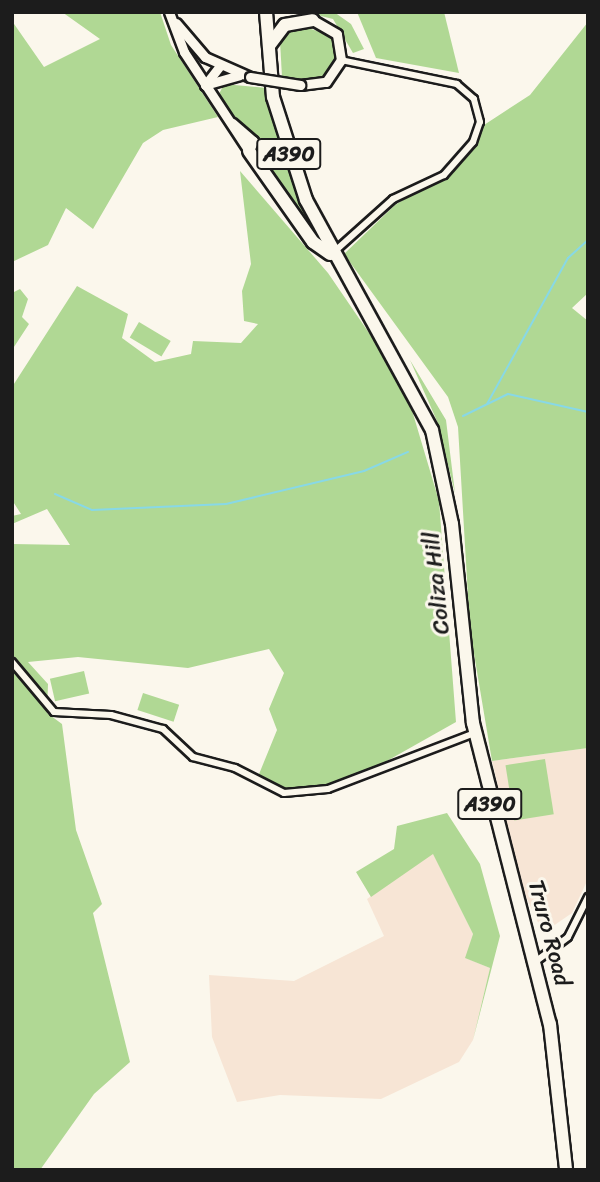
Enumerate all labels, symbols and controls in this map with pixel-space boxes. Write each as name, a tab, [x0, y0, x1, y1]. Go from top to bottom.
road number: A390	[256, 136, 322, 172]
street label: Coliza Hill	[418, 530, 456, 636]
road number: A390	[457, 786, 523, 822]
street label: Truro Road	[522, 877, 576, 989]

